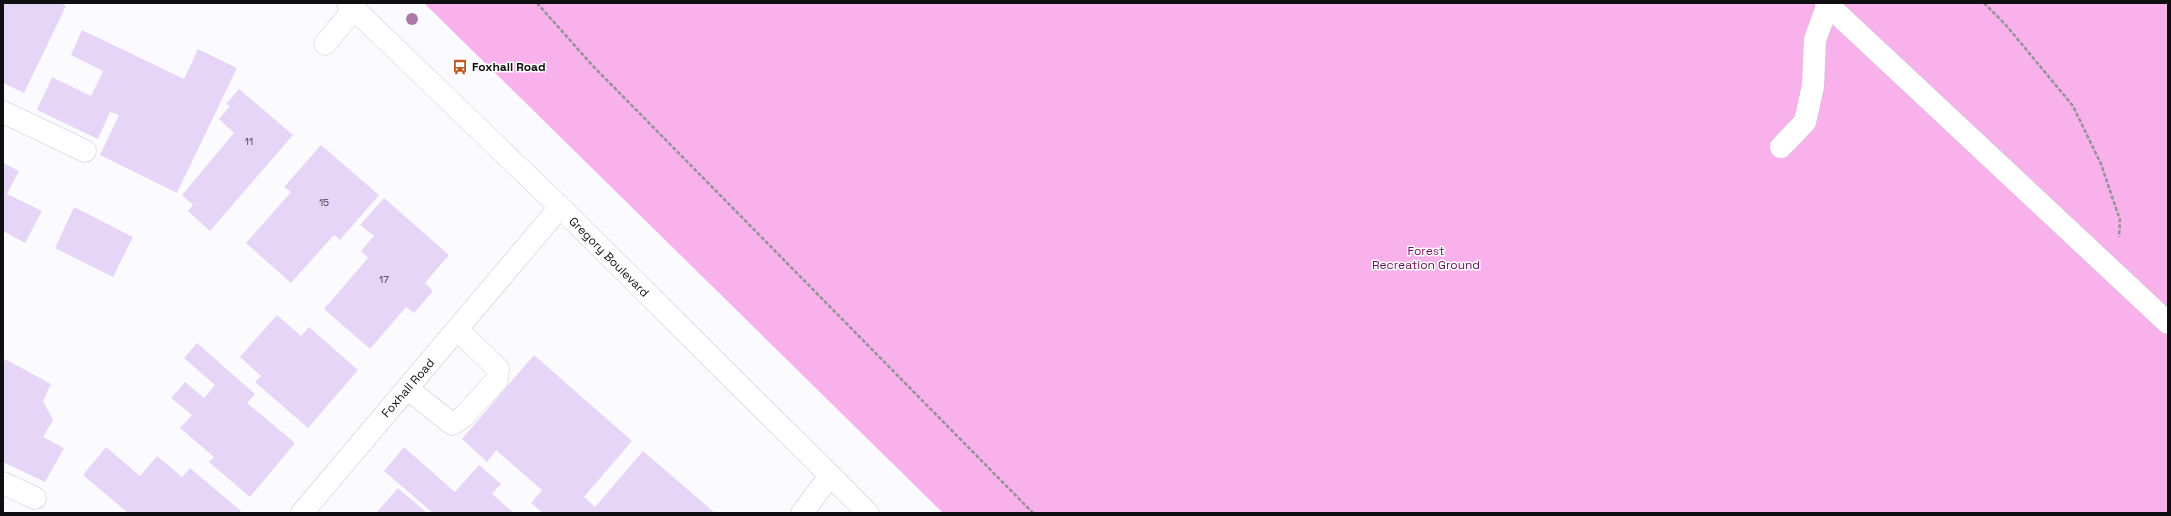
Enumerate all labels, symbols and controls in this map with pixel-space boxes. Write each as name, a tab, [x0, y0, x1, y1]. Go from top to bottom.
bus stop icon: Foxhall Road	[451, 58, 469, 76]
place label: Foxhall Road	[472, 59, 546, 75]
house number: 11	[245, 135, 253, 148]
house number: 15	[319, 196, 329, 209]
street label: Gregory Boulevard	[565, 213, 653, 301]
park label: Forest Recreation Ground	[1372, 243, 1480, 273]
house number: 17	[379, 273, 389, 286]
street label: Foxhall Road	[378, 355, 438, 421]

